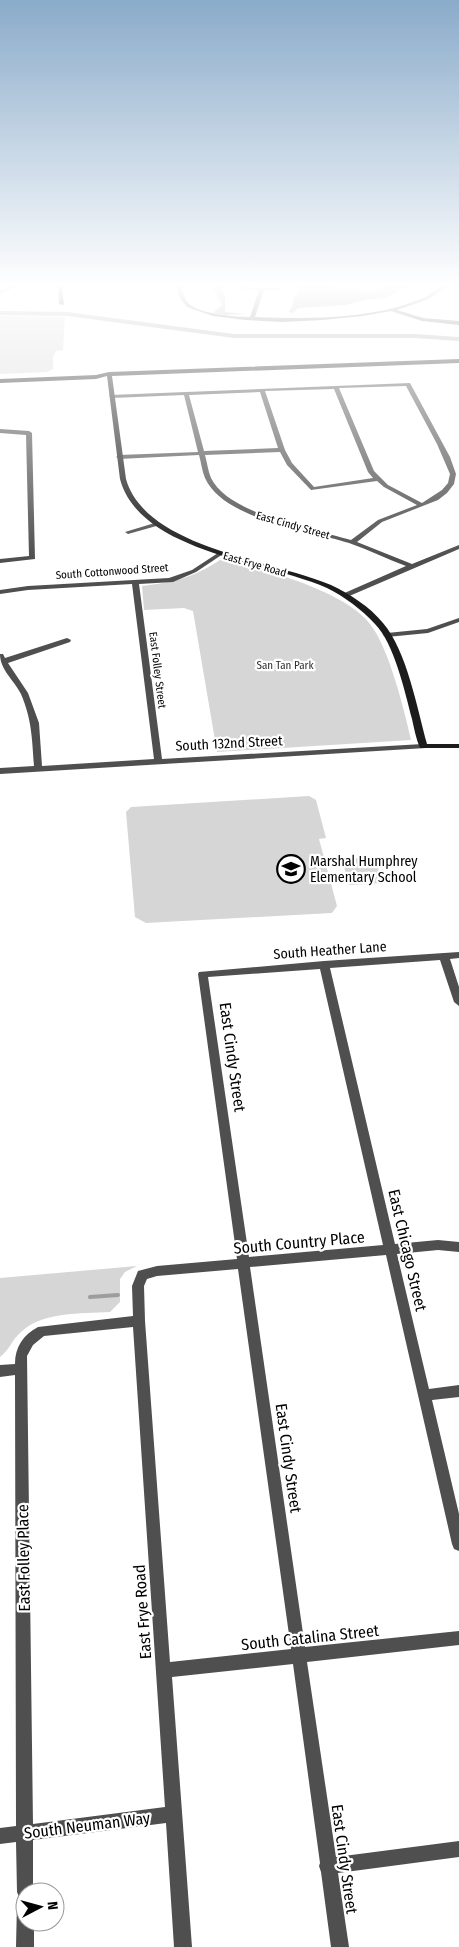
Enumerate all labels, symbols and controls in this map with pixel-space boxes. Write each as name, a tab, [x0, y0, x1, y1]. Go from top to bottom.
street label: East Cindy Street	[255, 509, 331, 542]
street label: East Frye Road	[222, 549, 288, 580]
street label: South Cottonwood Street	[55, 561, 169, 582]
street label: East Folley Street	[146, 631, 169, 710]
park label: San Tan Park	[256, 659, 314, 672]
street label: South 132nd Street	[175, 732, 283, 755]
place label: Marshal Humphrey Elementary School	[310, 853, 418, 886]
school or university icon: Marshal Humphrey Elementary School	[276, 854, 306, 884]
street label: South Heather Lane	[273, 938, 387, 963]
street label: East Cindy Street	[215, 1001, 250, 1114]
street label: East Chicago Street	[384, 1187, 431, 1314]
street label: South Country Place	[233, 1227, 365, 1258]
street label: East Cindy Street	[271, 1402, 306, 1515]
street label: East Folley Place	[13, 1504, 34, 1612]
street label: East Frye Road	[130, 1564, 155, 1660]
street label: South Catalina Street	[240, 1621, 381, 1654]
street label: East Cindy Street	[327, 1803, 362, 1916]
street label: South Neuman Way	[23, 1808, 152, 1843]
north arrow	[15, 1882, 65, 1932]
text: N	[44, 1901, 61, 1911]

